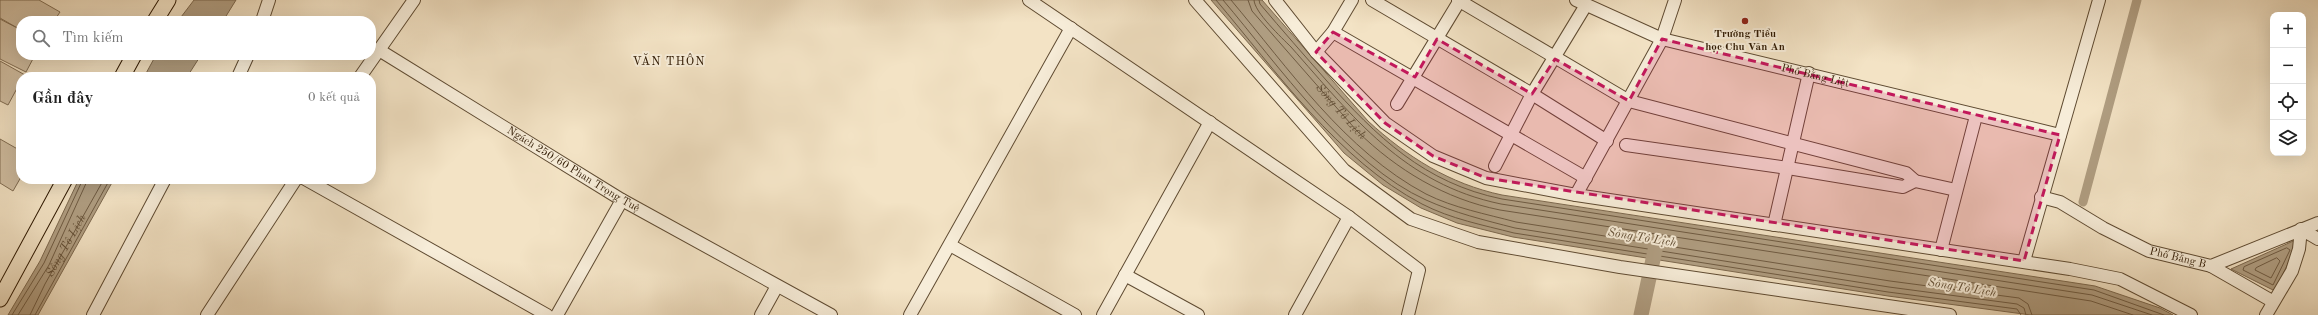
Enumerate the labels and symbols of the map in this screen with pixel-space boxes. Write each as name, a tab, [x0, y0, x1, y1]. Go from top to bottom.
marker: Trường Tiểu học Chu Văn An	[1740, 16, 1750, 26]
place label: Trường Tiểu học Chu Văn An	[1705, 28, 1785, 53]
district label: VĂN THÔN	[633, 53, 705, 68]
street label: Phố Bằng Liệt	[1780, 62, 1850, 89]
water label: Sông Tô Lịch	[1313, 82, 1368, 142]
street label: Ngách 250/60 Phan Trọng Tuệ	[505, 125, 641, 214]
water label: Sông Tô Lịch	[44, 213, 89, 279]
water label: Sông Tô Lịch	[1607, 227, 1677, 249]
street label: Phố Bằng B	[2149, 246, 2207, 270]
water label: Sông Tô Lịch	[1927, 277, 1997, 299]

